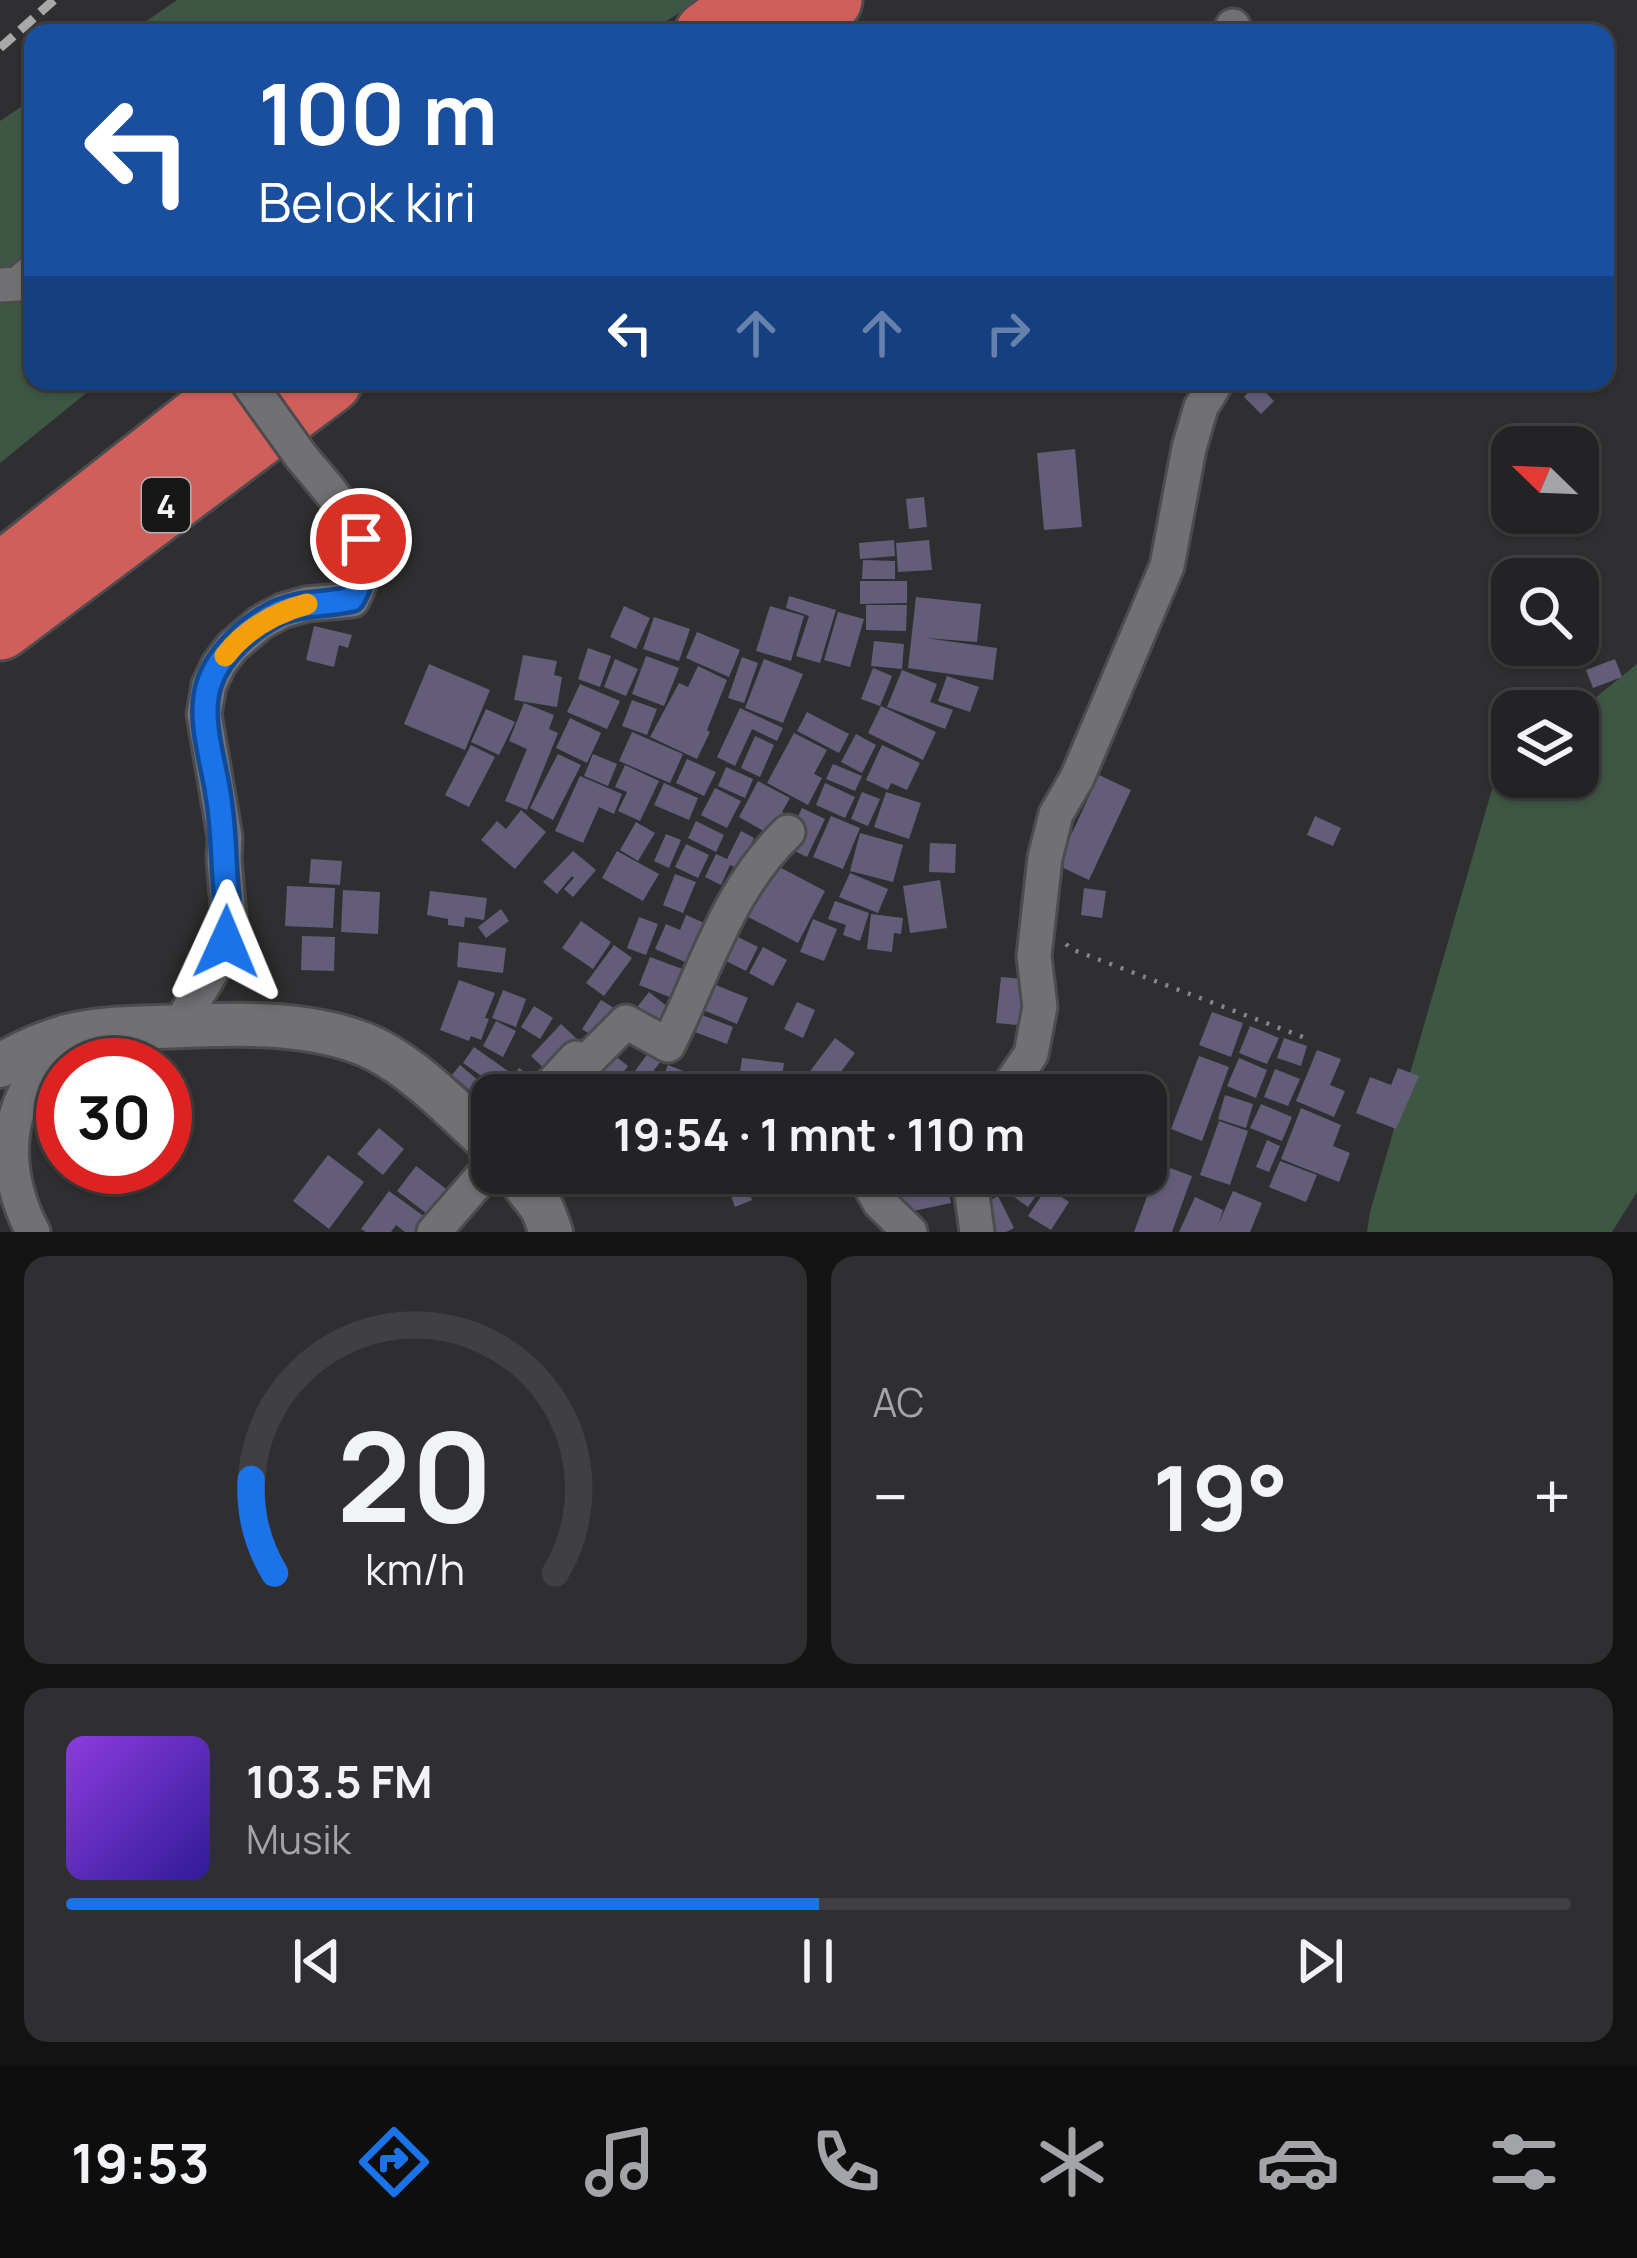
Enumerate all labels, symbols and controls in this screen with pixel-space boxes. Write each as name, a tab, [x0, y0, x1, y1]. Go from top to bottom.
text: 100 m	[258, 55, 498, 170]
icon: left	[60, 72, 216, 228]
text: Belok kiri	[258, 164, 476, 238]
icon: left	[597, 300, 663, 366]
icon: ahead	[723, 300, 789, 366]
icon: ahead	[849, 300, 915, 366]
icon: right	[975, 300, 1041, 366]
north arrow	[1491, 426, 1599, 534]
map controls	[1491, 426, 1599, 798]
road number: 4	[142, 478, 190, 532]
pin	[310, 488, 412, 590]
icon: arrive	[328, 506, 394, 572]
button: search	[1491, 558, 1599, 666]
button: layers	[1491, 690, 1599, 798]
position arrow	[163, 879, 289, 1005]
speed limit sign: 30	[36, 1038, 192, 1194]
text: 19:54 · 1 mnt · 110 m	[613, 1103, 1025, 1165]
text: AC	[873, 1375, 924, 1429]
text: 20	[337, 1389, 493, 1559]
text: 19°	[1153, 1435, 1288, 1558]
text: −	[873, 1451, 908, 1541]
text: +	[1533, 1451, 1571, 1541]
text: km/h	[365, 1539, 465, 1598]
text: 103.5 FM	[246, 1750, 433, 1812]
text: Musik	[246, 1812, 351, 1866]
icon: previous	[284, 1928, 350, 1994]
icon: pause	[785, 1928, 851, 1994]
icon: next	[1287, 1928, 1353, 1994]
icon: directions	[352, 2120, 436, 2204]
icon: music	[578, 2120, 662, 2204]
icon: phone	[804, 2120, 888, 2204]
icon: climate	[1030, 2120, 1114, 2204]
icon: car	[1256, 2120, 1340, 2204]
icon: filters	[1482, 2120, 1566, 2204]
text: 19:53	[71, 2125, 210, 2199]

